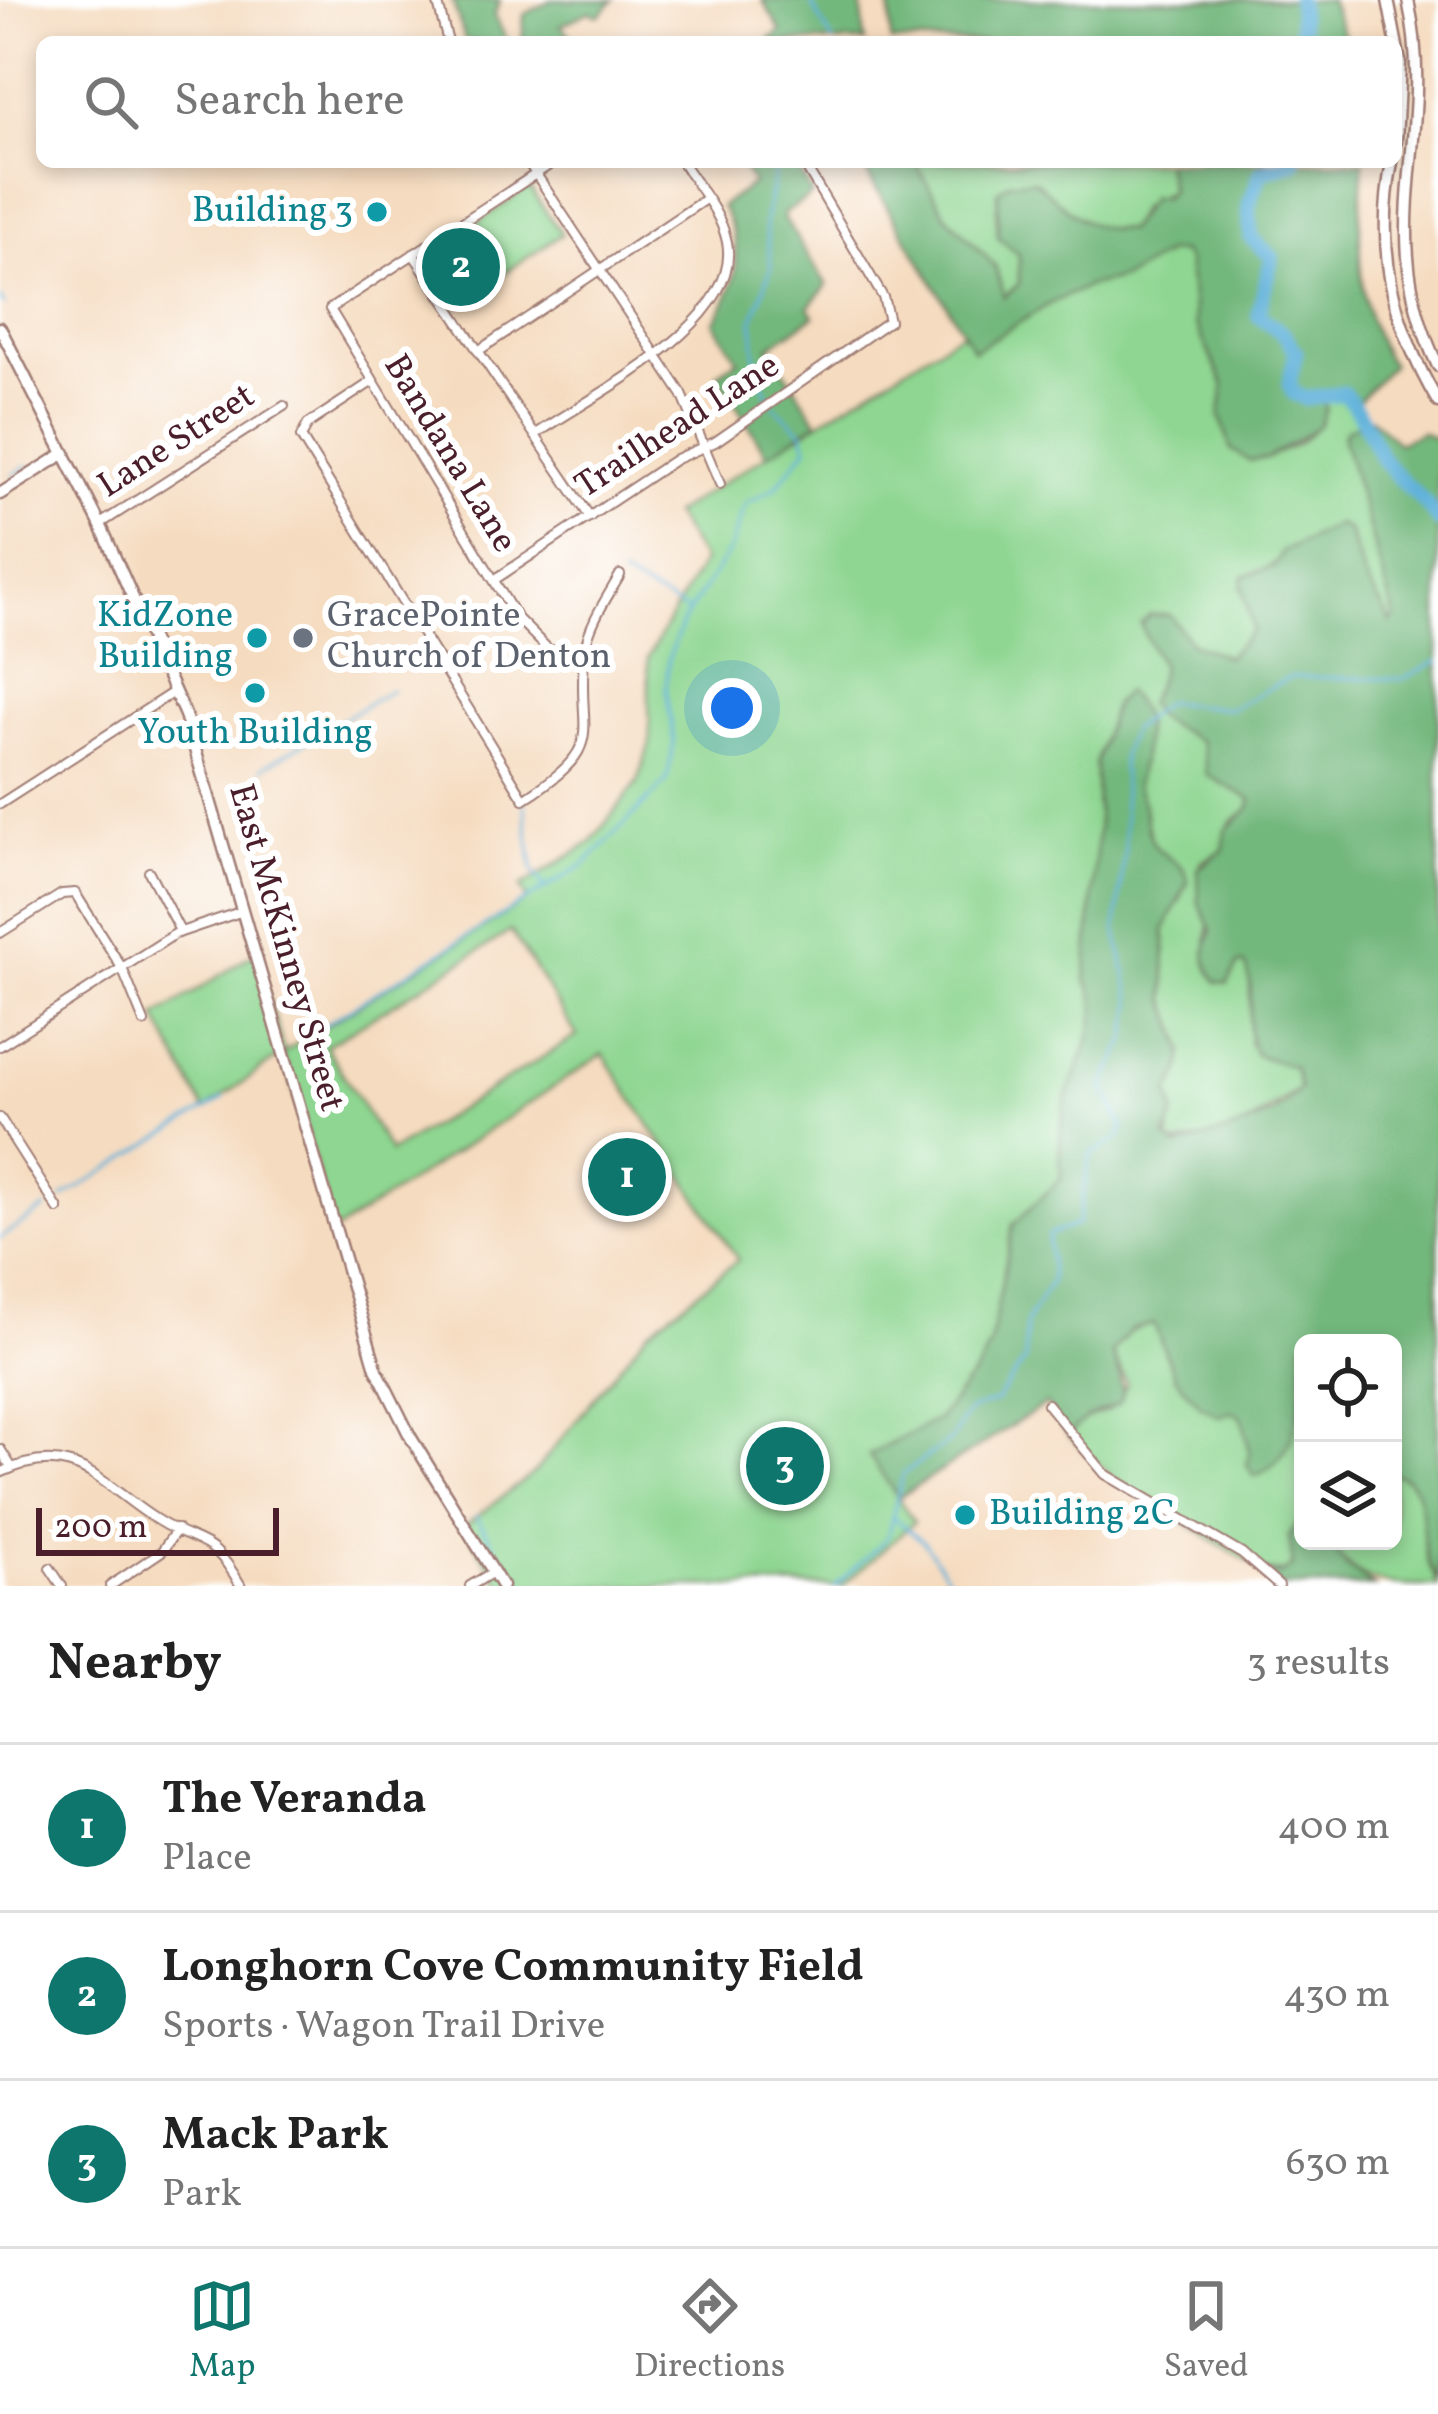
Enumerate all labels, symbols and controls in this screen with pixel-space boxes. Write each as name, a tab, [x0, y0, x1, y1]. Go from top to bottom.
search box	[36, 36, 1402, 168]
icon: search	[78, 69, 144, 135]
text: Search here	[174, 71, 405, 134]
place label: Building 3	[192, 187, 353, 237]
marker: Building 3	[364, 199, 390, 225]
pin: 2	[422, 222, 500, 312]
street label: Trailhead Lane	[566, 342, 790, 512]
street label: Bandana Lane	[370, 345, 528, 563]
street label: Lane Street	[89, 373, 265, 511]
place label: KidZone Building	[97, 592, 233, 683]
place label: GracePointe Church of Denton	[327, 592, 611, 683]
marker: KidZone Building	[244, 625, 270, 651]
marker: GracePointe Church of Denton	[290, 625, 316, 651]
your location	[702, 678, 762, 738]
marker: Youth Building	[242, 680, 268, 706]
place label: Youth Building	[137, 709, 373, 759]
street label: East McKinney Street	[214, 778, 356, 1118]
pin: 1	[588, 1132, 666, 1222]
map controls	[1294, 1334, 1402, 1550]
button: locate	[1294, 1334, 1402, 1442]
pin: 3	[746, 1421, 824, 1511]
button: layers	[1294, 1442, 1402, 1550]
place label: Building 2C	[989, 1490, 1174, 1540]
scale bar	[36, 1502, 279, 1555]
marker: Building 2C	[952, 1502, 978, 1528]
text: 200 m	[54, 1506, 148, 1552]
text: Nearby	[48, 1629, 222, 1700]
text: 3 results	[1247, 1637, 1390, 1691]
text: The Veranda	[162, 1769, 427, 1832]
text: 1	[79, 1801, 95, 1855]
text: 400 m	[1278, 1801, 1390, 1855]
text: Place	[162, 1832, 252, 1886]
text: Longhorn Cove Community Field	[162, 1937, 864, 2000]
text: 2	[77, 1969, 97, 2023]
text: 430 m	[1283, 1969, 1390, 2023]
text: Sports · Wagon Trail Drive	[162, 2000, 605, 2054]
text: Mack Park	[162, 2105, 389, 2168]
text: 3	[77, 2137, 97, 2191]
text: 630 m	[1286, 2137, 1390, 2191]
text: Park	[162, 2168, 242, 2222]
tab: Map	[189, 2273, 255, 2391]
tab: Directions	[634, 2273, 785, 2391]
tab: Saved	[1164, 2273, 1249, 2391]

